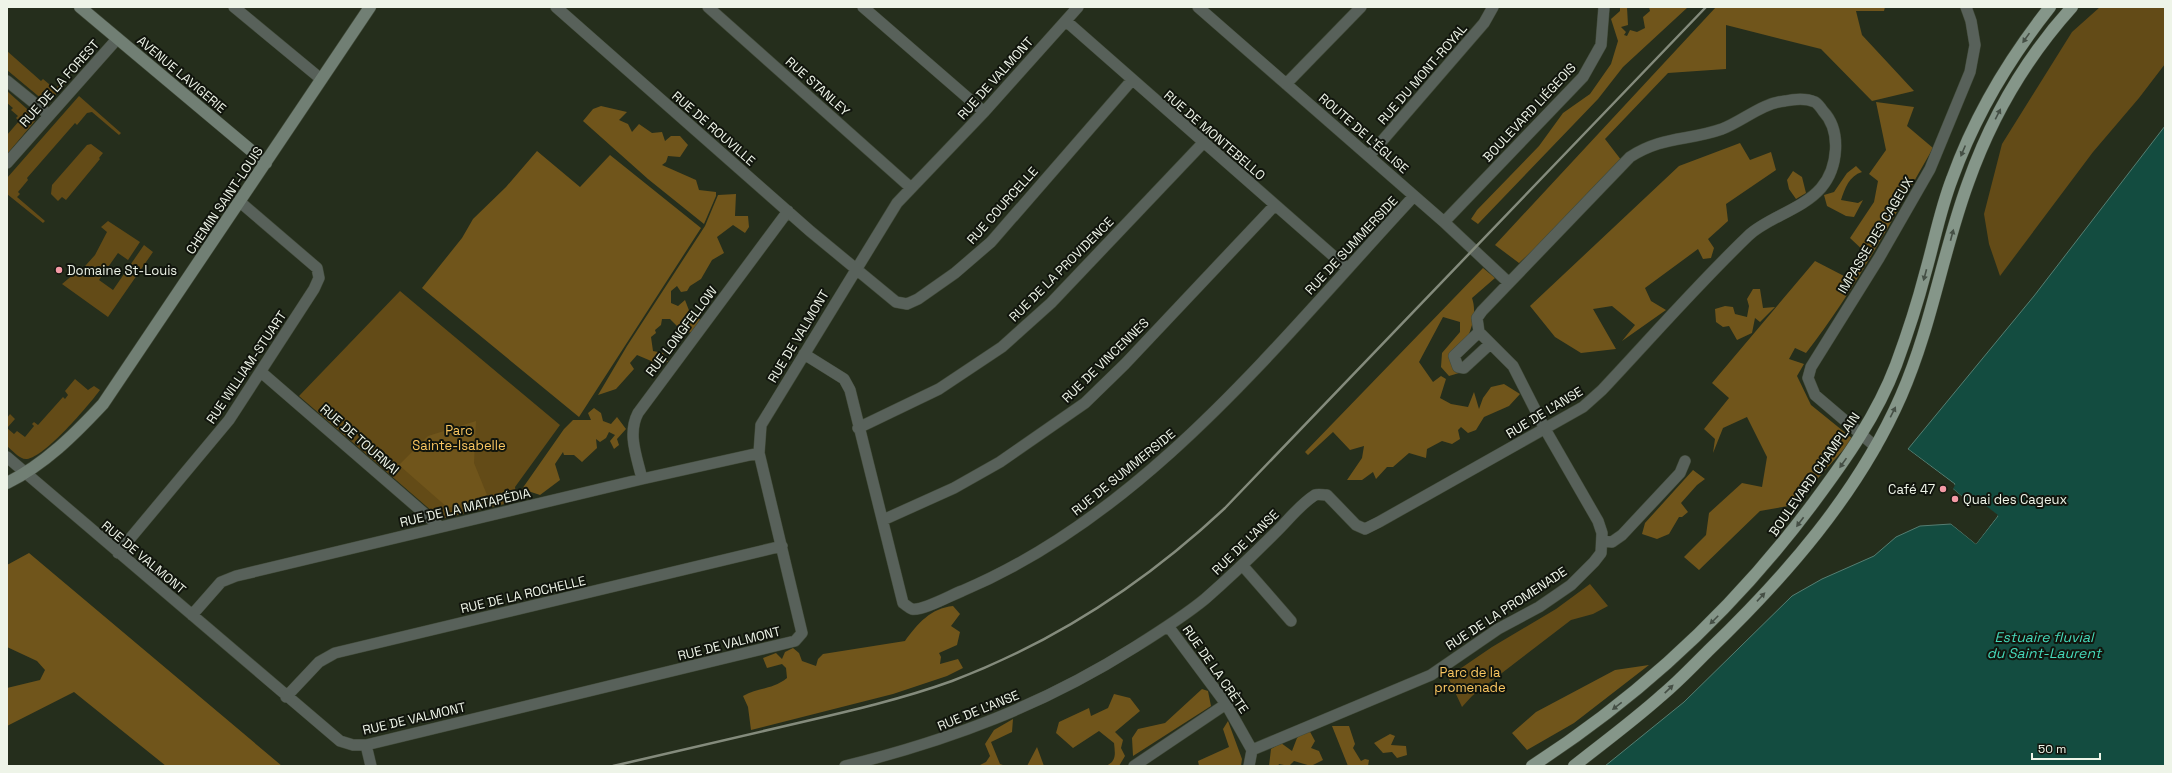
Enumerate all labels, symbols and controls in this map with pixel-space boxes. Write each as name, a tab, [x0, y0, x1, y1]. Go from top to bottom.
street label: RUE DU MONT-ROYAL	[1374, 20, 1471, 128]
street label: AVENUE LAVIGERIE	[134, 32, 230, 117]
street label: RUE DE VALMONT	[954, 33, 1037, 123]
one-way arrow	[2022, 33, 2030, 43]
street label: RUE DE LA FOREST	[16, 36, 103, 130]
street label: RUE STANLEY	[782, 53, 853, 120]
street label: BOULEVARD LIÉGEOIS	[1479, 59, 1580, 165]
street label: RUE DE ROUVILLE	[668, 87, 759, 169]
street label: RUE DE MONTEBELLO	[1160, 87, 1269, 184]
street label: ROUTE DE L'ÉGLISE	[1315, 90, 1412, 177]
one-way arrow	[1995, 108, 2001, 120]
street label: CHEMIN SAINT-LOUIS	[182, 143, 267, 257]
one-way arrow	[1960, 146, 1966, 158]
street label: RUE COURCELLE	[963, 163, 1042, 248]
street label: IMPASSE DES CAGEUX	[1834, 174, 1917, 296]
street label: RUE DE SUMMERSIDE	[1301, 193, 1401, 298]
street label: RUE DE LA PROVIDENCE	[1005, 213, 1117, 325]
one-way arrow	[1949, 229, 1955, 241]
place label: Domaine St-Louis	[67, 262, 177, 279]
marker: Domaine St-Louis	[54, 265, 64, 275]
one-way arrow	[1922, 269, 1928, 281]
street label: RUE LONGFELLOW	[642, 283, 721, 380]
street label: RUE DE VALMONT	[764, 286, 833, 386]
street label: RUE WILLIAM-STUART	[202, 307, 291, 427]
street label: RUE DE VINCENNES	[1058, 314, 1153, 406]
street label: RUE DE L'ANSE	[1503, 383, 1586, 442]
street label: RUE DE TOURNAI	[317, 400, 403, 478]
one-way arrow	[1890, 406, 1896, 417]
street label: BOULEVARD CHAMPLAIN	[1765, 409, 1864, 539]
park label: Parc Sainte-Isabelle	[412, 422, 506, 454]
street label: RUE DE SUMMERSIDE	[1068, 425, 1179, 519]
one-way arrow	[1839, 458, 1847, 468]
place label: Café 47	[1888, 481, 1935, 498]
street label: RUE DE LA MATAPÉDIA	[398, 484, 532, 531]
marker: Café 47	[1938, 484, 1948, 494]
place label: Quai des Cageux	[1963, 491, 2068, 508]
marker: Quai des Cageux	[1950, 494, 1960, 504]
street label: RUE DE L'ANSE	[1208, 506, 1282, 579]
one-way arrow	[1795, 516, 1804, 527]
street label: RUE DE VALMONT	[98, 517, 190, 598]
street label: RUE DE LA PROMENADE	[1442, 563, 1570, 654]
street label: RUE DE LA ROCHELLE	[459, 572, 587, 617]
one-way arrow	[1756, 592, 1766, 602]
one-way arrow	[1709, 615, 1719, 625]
street label: RUE DE VALMONT	[676, 622, 783, 664]
street label: RUE DE LA CRÈTE	[1179, 622, 1252, 717]
water label: Estuaire fluvial du Saint-Laurent	[1987, 628, 2103, 662]
park label: Parc de la promenade	[1434, 664, 1506, 696]
one-way arrow	[1664, 684, 1674, 693]
street label: RUE DE L'ANSE	[935, 686, 1022, 735]
street label: RUE DE VALMONT	[361, 698, 468, 739]
one-way arrow	[1611, 701, 1622, 710]
scale bar	[2032, 735, 2100, 761]
text: 50 m	[2038, 741, 2066, 757]

